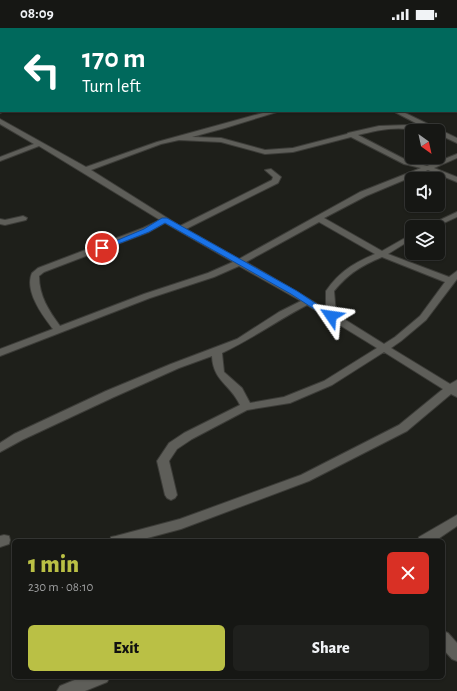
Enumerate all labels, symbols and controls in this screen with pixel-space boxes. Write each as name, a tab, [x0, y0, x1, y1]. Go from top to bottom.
text: 08:09	[20, 6, 54, 21]
icon: left	[16, 44, 68, 96]
text: 170 m	[82, 45, 146, 73]
text: Turn left	[82, 78, 141, 96]
north arrow	[405, 124, 445, 164]
map controls	[405, 124, 445, 260]
button: sound	[405, 172, 445, 212]
button: layers	[405, 220, 445, 260]
pin	[85, 231, 119, 265]
icon: arrive	[91, 237, 113, 259]
position arrow	[310, 295, 352, 337]
button: close	[387, 552, 429, 594]
text: 1 min	[28, 553, 79, 577]
text: 230 m · 08:10	[28, 581, 93, 594]
button: Exit	[28, 625, 225, 671]
button: Share	[233, 625, 429, 671]

